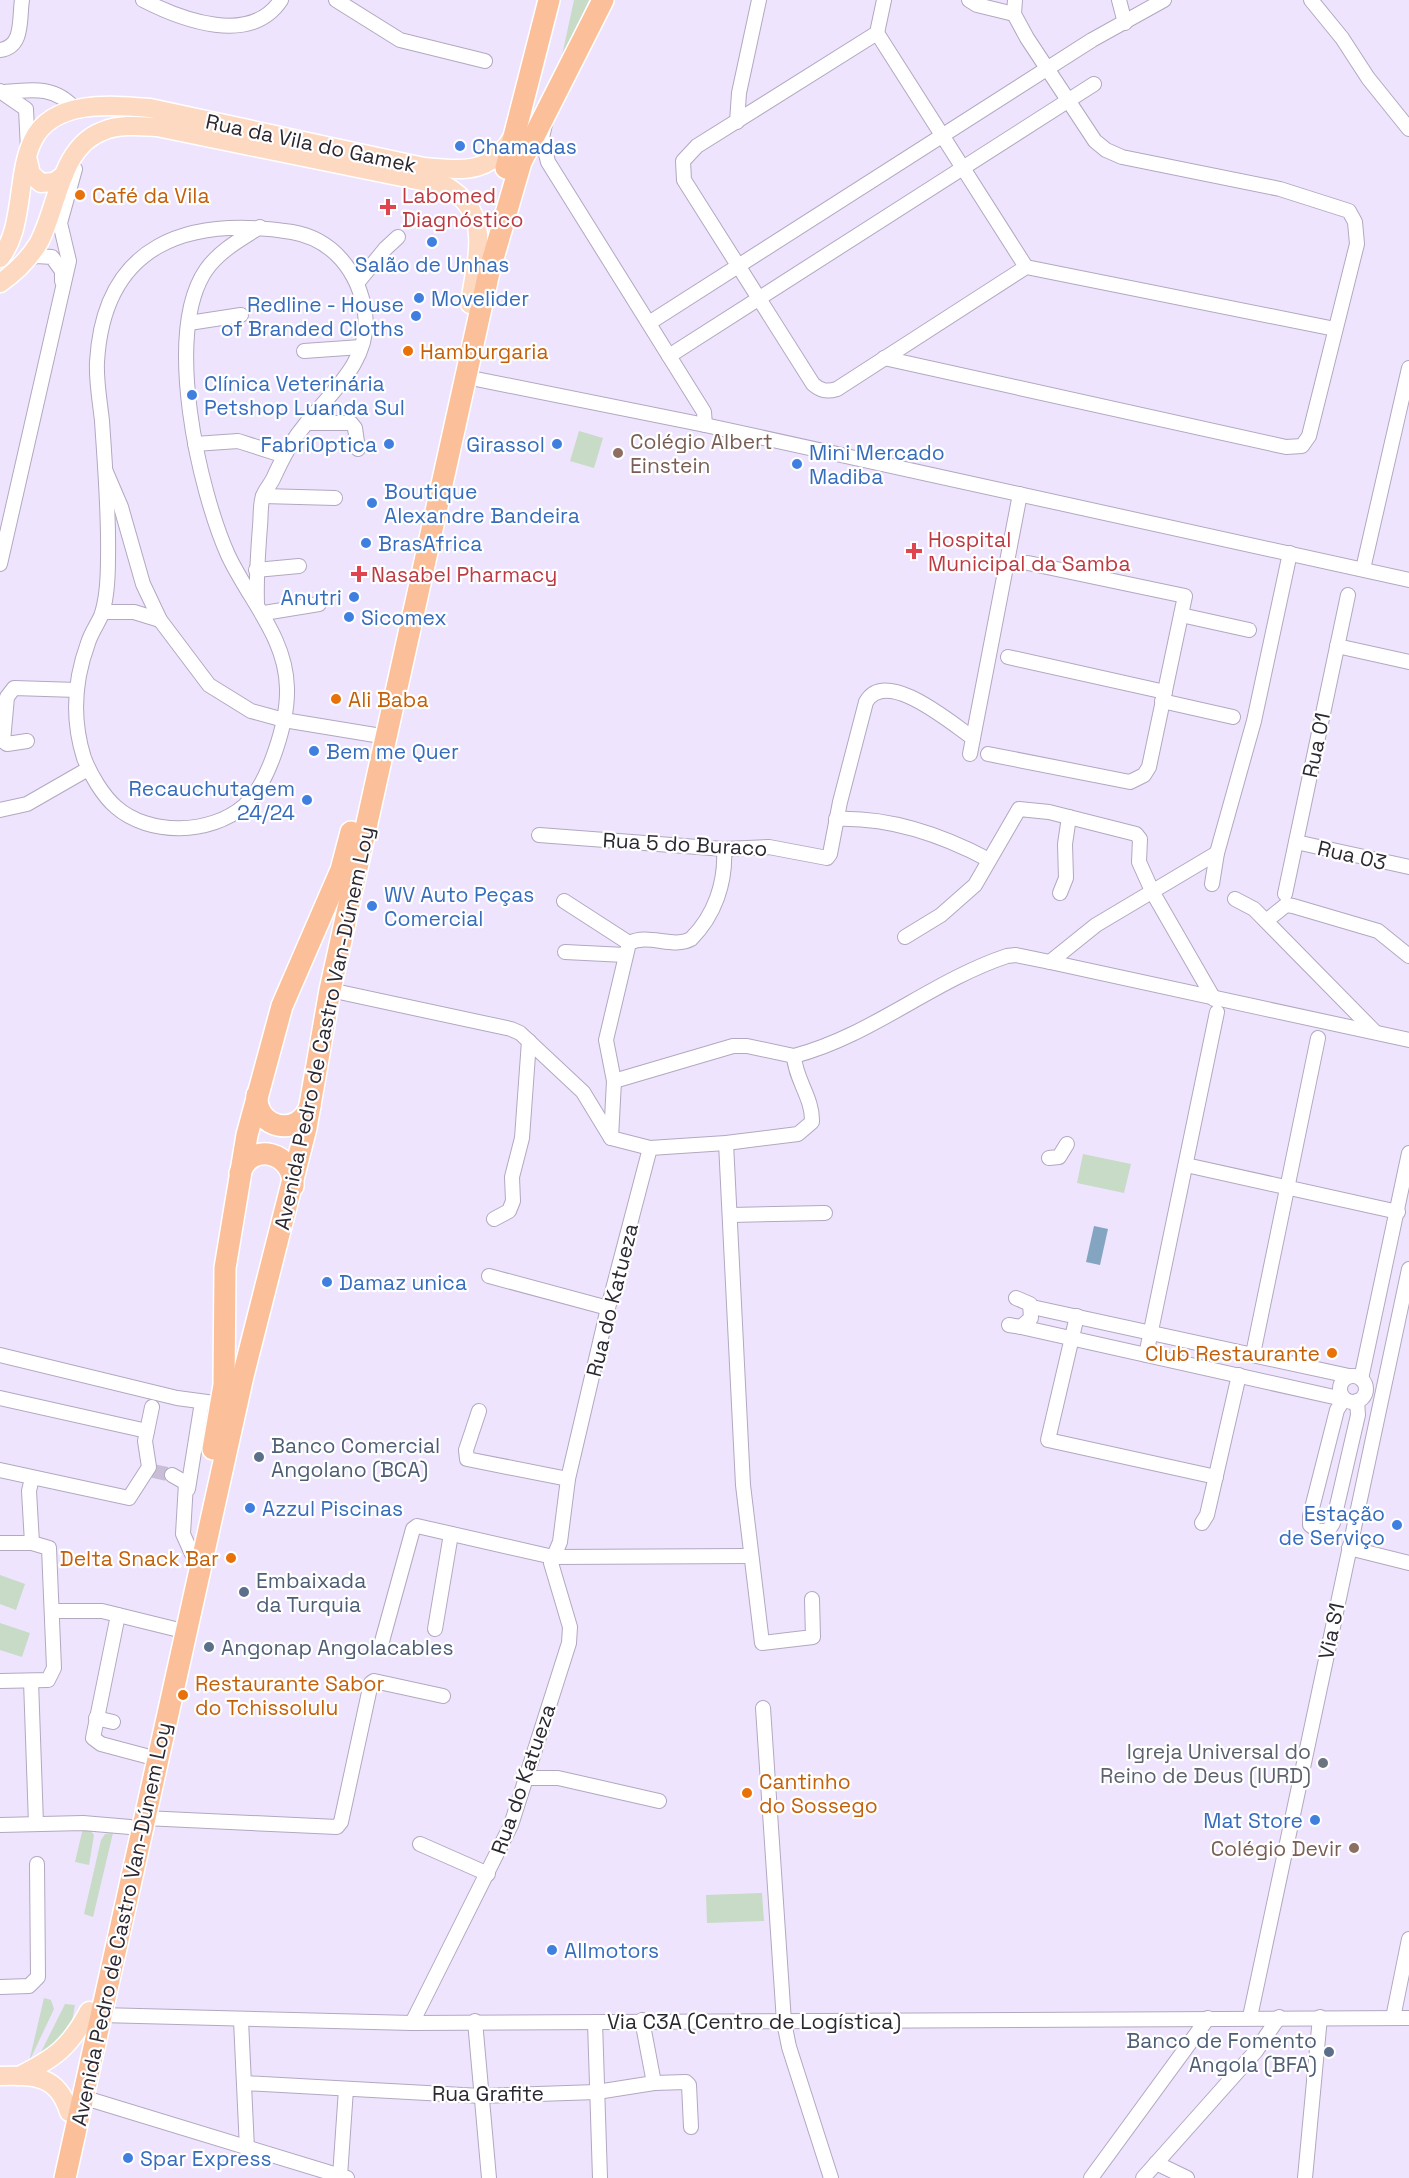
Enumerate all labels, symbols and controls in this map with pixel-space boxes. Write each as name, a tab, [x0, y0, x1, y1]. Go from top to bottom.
street label: Rua da Vila do Gamek	[203, 107, 419, 179]
place label: Chamadas	[472, 133, 577, 160]
marker: Chamadas	[453, 139, 467, 153]
place label: Café da Vila	[92, 182, 210, 209]
place label: Labomed Diagnóstico	[402, 182, 523, 233]
marker: Café da Vila	[73, 188, 87, 202]
marker: Labomed Diagnóstico	[379, 198, 397, 216]
marker: Salão de Unhas	[425, 235, 439, 249]
place label: Salão de Unhas	[355, 251, 509, 278]
place label: Movelider	[431, 285, 529, 312]
place label: Redline - House of Branded Cloths	[221, 291, 404, 342]
marker: Movelider	[412, 291, 426, 305]
marker: Redline - House of Branded Cloths	[409, 309, 423, 323]
place label: Hamburgaria	[420, 338, 549, 365]
marker: Hamburgaria	[401, 344, 415, 358]
place label: Clínica Veterinária Petshop Luanda Sul	[204, 370, 405, 421]
marker: Clínica Veterinária Petshop Luanda Sul	[185, 388, 199, 402]
place label: Colégio Albert Einstein	[630, 428, 773, 479]
place label: FabriOptica	[261, 431, 377, 458]
place label: Girassol	[466, 431, 545, 458]
marker: FabriOptica	[382, 437, 396, 451]
marker: Girassol	[550, 437, 564, 451]
place label: Mini Mercado Madiba	[809, 439, 945, 490]
marker: Colégio Albert Einstein	[611, 446, 625, 460]
marker: Mini Mercado Madiba	[790, 457, 804, 471]
place label: Boutique Alexandre Bandeira	[384, 478, 580, 529]
marker: Boutique Alexandre Bandeira	[365, 496, 379, 510]
place label: Hospital Municipal da Samba	[928, 526, 1130, 577]
place label: BrasAfrica	[378, 530, 482, 557]
marker: BrasAfrica	[359, 536, 373, 550]
marker: Hospital Municipal da Samba	[905, 542, 923, 560]
place label: Nasabel Pharmacy	[371, 561, 557, 588]
marker: Nasabel Pharmacy	[352, 567, 366, 581]
place label: Anutri	[280, 584, 342, 611]
marker: Anutri	[347, 590, 361, 604]
place label: Sicomex	[361, 604, 447, 631]
marker: Sicomex	[342, 610, 356, 624]
place label: Ali Baba	[348, 686, 428, 713]
marker: Ali Baba	[329, 692, 343, 706]
street label: Rua 01	[1296, 710, 1336, 780]
place label: Bem me Quer	[326, 738, 459, 765]
marker: Bem me Quer	[307, 744, 321, 758]
place label: Recauchutagem 24/24	[129, 775, 295, 826]
marker: Recauchutagem 24/24	[300, 793, 314, 807]
street label: Avenida Pedro de Castro Van-Dúnem Loy	[268, 824, 380, 1232]
street label: Rua 5 do Buraco	[602, 826, 768, 862]
street label: Rua 03	[1315, 834, 1389, 876]
place label: WV Auto Peças Comercial	[384, 881, 534, 932]
marker: WV Auto Peças Comercial	[365, 899, 379, 913]
street label: Rua do Katueza	[580, 1220, 644, 1380]
place label: Damaz unica	[339, 1269, 467, 1296]
marker: Damaz unica	[320, 1275, 334, 1289]
place label: Club Restaurante	[1145, 1340, 1320, 1367]
marker: Club Restaurante	[1325, 1346, 1339, 1360]
place label: Banco Comercial Angolano (BCA)	[271, 1432, 440, 1483]
marker: Banco Comercial Angolano (BCA)	[252, 1450, 266, 1464]
place label: Azzul Piscinas	[262, 1495, 403, 1522]
place label: Estação de Serviço	[1278, 1500, 1385, 1551]
marker: Azzul Piscinas	[243, 1501, 257, 1515]
marker: Estação de Serviço	[1390, 1518, 1404, 1532]
place label: Delta Snack Bar	[60, 1545, 219, 1572]
marker: Delta Snack Bar	[224, 1551, 238, 1565]
place label: Embaixada da Turquia	[256, 1567, 366, 1618]
marker: Embaixada da Turquia	[237, 1585, 251, 1599]
street label: Via S1	[1312, 1600, 1350, 1662]
place label: Angonap Angolacables	[221, 1634, 453, 1661]
marker: Angonap Angolacables	[202, 1640, 216, 1654]
place label: Restaurante Sabor do Tchissolulu	[195, 1670, 385, 1721]
marker: Restaurante Sabor do Tchissolulu	[176, 1688, 190, 1702]
street label: Rua do Katueza	[485, 1700, 561, 1858]
street label: Avenida Pedro de Castro Van-Dúnem Loy	[65, 1720, 177, 2128]
place label: Igreja Universal do Reino de Deus (IURD)	[1100, 1738, 1311, 1789]
marker: Igreja Universal do Reino de Deus (IURD)	[1316, 1756, 1330, 1770]
place label: Cantinho do Sossego	[759, 1768, 878, 1819]
marker: Cantinho do Sossego	[740, 1786, 754, 1800]
place label: Mat Store	[1203, 1807, 1303, 1834]
marker: Mat Store	[1308, 1813, 1322, 1827]
place label: Colégio Devir	[1211, 1835, 1342, 1862]
marker: Colégio Devir	[1347, 1841, 1361, 1855]
place label: Allmotors	[564, 1937, 659, 1964]
marker: Allmotors	[545, 1943, 559, 1957]
street label: Via C3A (Centro de Logística)	[607, 2008, 901, 2035]
place label: Banco de Fomento Angola (BFA)	[1126, 2027, 1317, 2078]
marker: Banco de Fomento Angola (BFA)	[1322, 2045, 1336, 2059]
street label: Rua Grafite	[432, 2080, 544, 2107]
place label: Spar Express	[140, 2145, 272, 2172]
marker: Spar Express	[121, 2151, 135, 2165]

